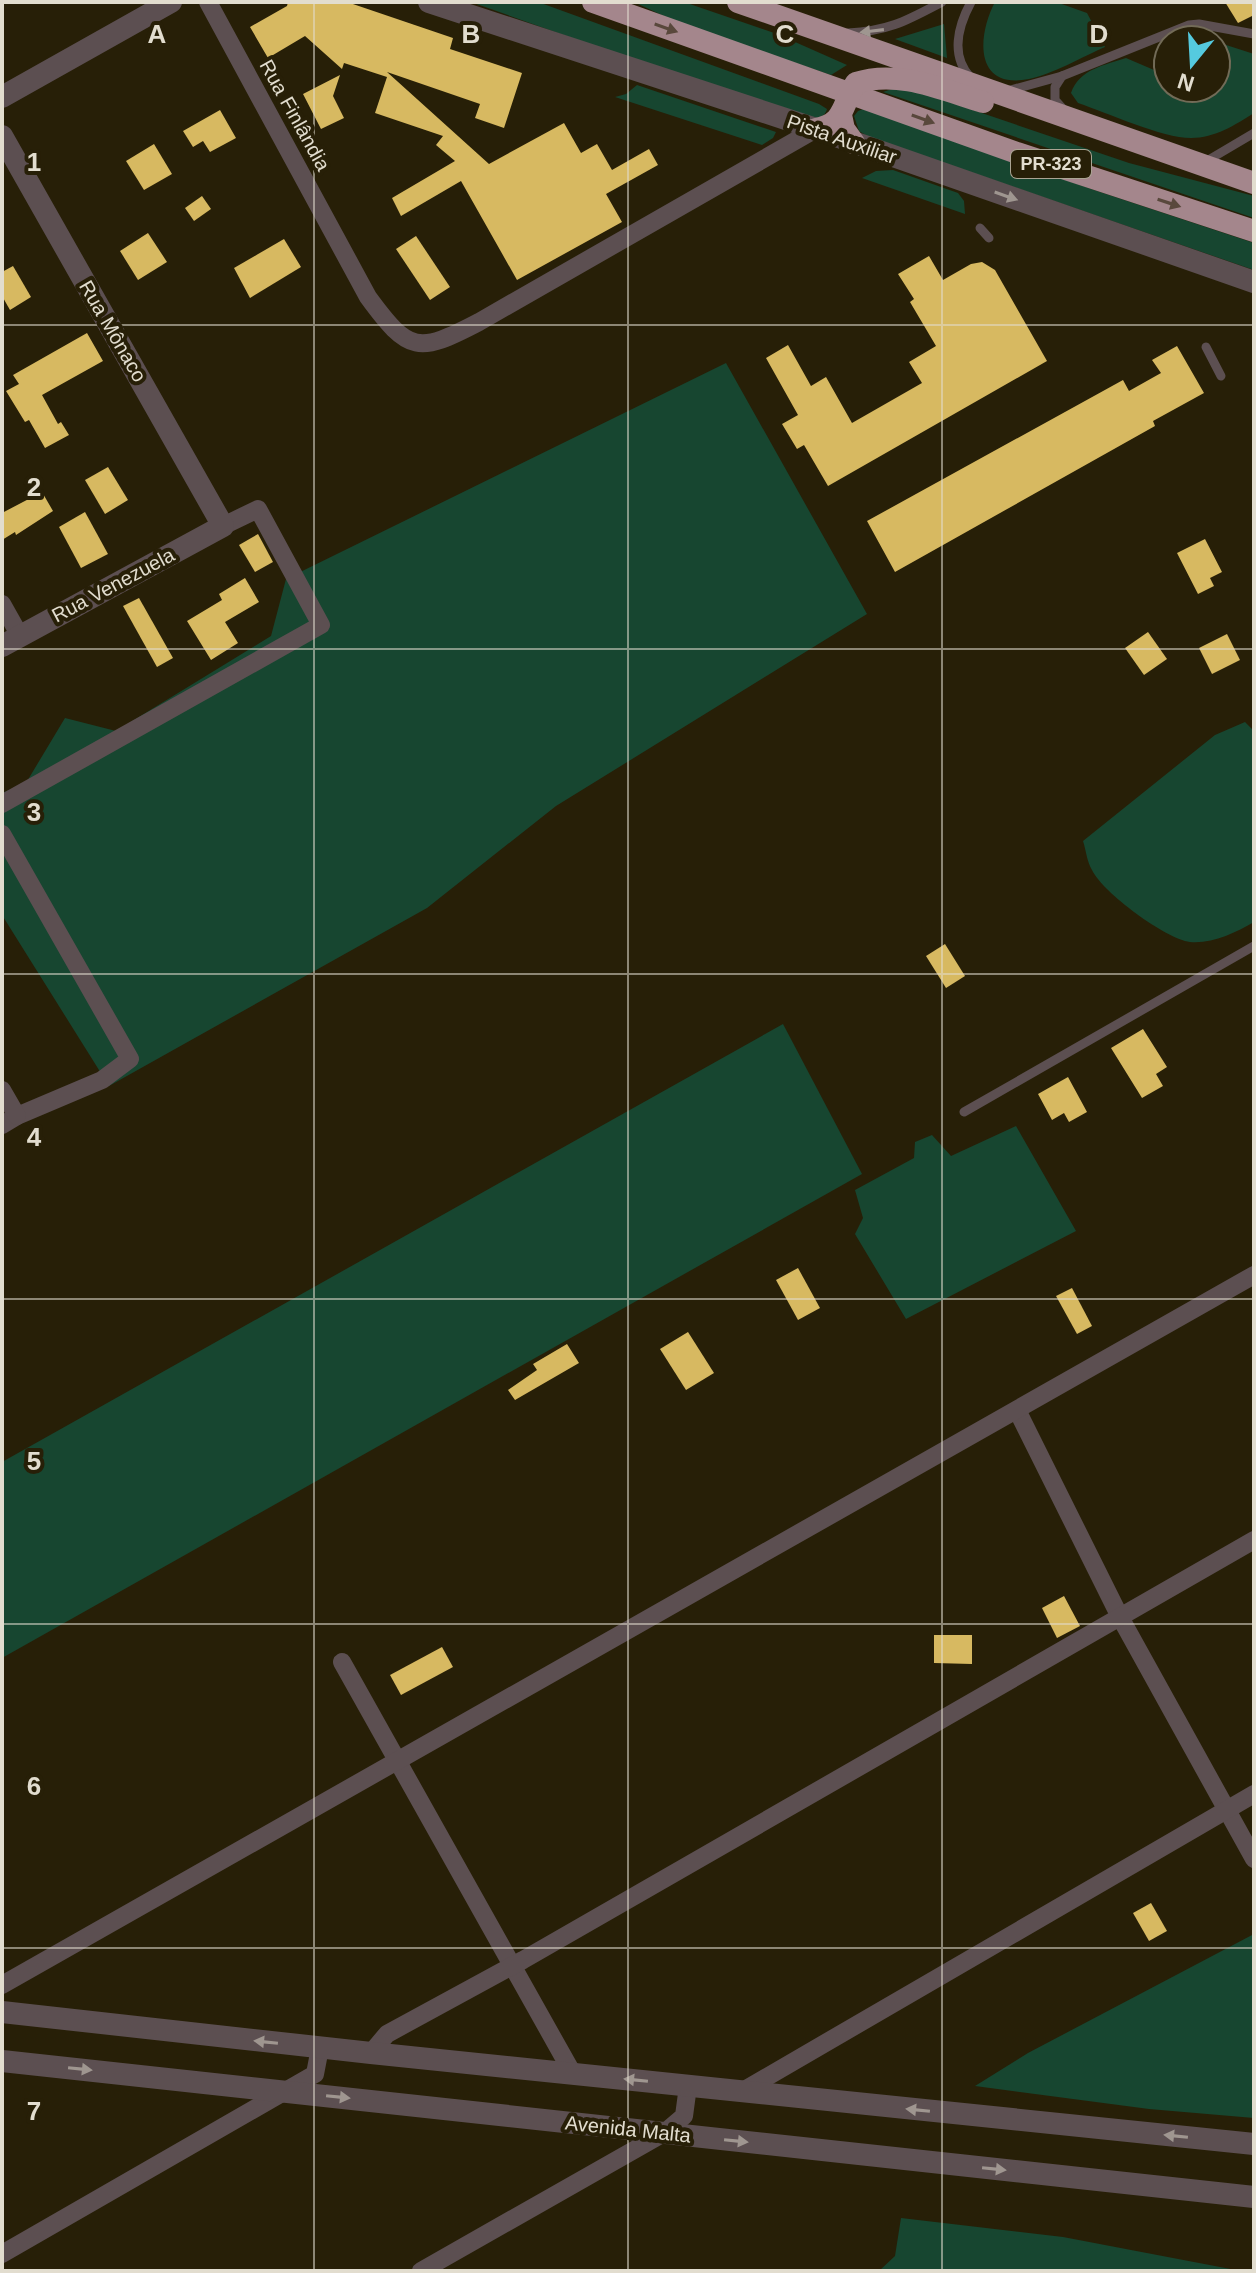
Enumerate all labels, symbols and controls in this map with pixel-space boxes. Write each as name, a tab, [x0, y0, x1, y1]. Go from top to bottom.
text: A	[148, 19, 167, 49]
text: B	[462, 19, 480, 49]
text: C	[776, 19, 795, 49]
text: D	[1090, 19, 1108, 49]
one-way arrow	[655, 22, 679, 35]
one-way arrow	[859, 24, 884, 37]
north arrow	[1152, 24, 1232, 104]
street label: Rua Finlândia	[255, 56, 335, 175]
text: N	[1175, 68, 1197, 97]
street label: Pista Auxiliar	[784, 110, 900, 168]
one-way arrow	[911, 113, 935, 125]
text: 1	[27, 147, 41, 177]
road number: PR-323	[1011, 150, 1091, 178]
one-way arrow	[995, 190, 1019, 203]
one-way arrow	[1157, 197, 1181, 209]
street label: Rua Mônaco	[75, 276, 151, 386]
text: 2	[27, 472, 41, 502]
street label: Rua Venezuela	[48, 543, 179, 627]
text: 3	[27, 797, 41, 827]
text: 4	[27, 1122, 42, 1152]
text: 5	[27, 1446, 41, 1476]
text: 6	[27, 1771, 41, 1801]
one-way arrow	[253, 2035, 278, 2048]
one-way arrow	[67, 2063, 92, 2076]
one-way arrow	[623, 2074, 648, 2087]
one-way arrow	[326, 2091, 351, 2104]
text: 7	[27, 2096, 41, 2126]
one-way arrow	[905, 2103, 930, 2116]
street label: Avenida Malta	[564, 2111, 693, 2147]
one-way arrow	[1163, 2130, 1188, 2143]
one-way arrow	[724, 2134, 749, 2147]
one-way arrow	[982, 2162, 1007, 2175]

